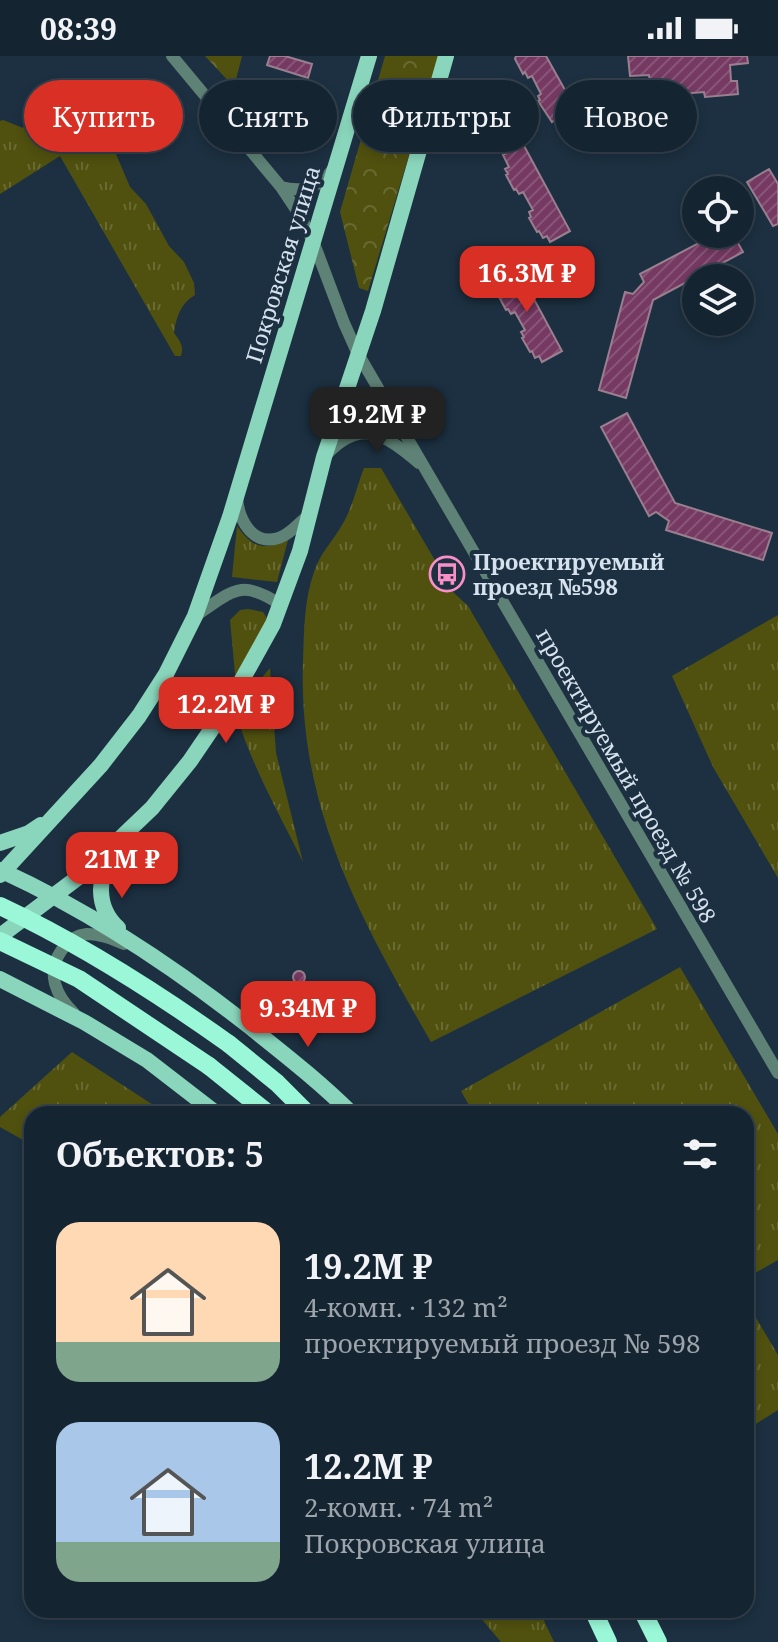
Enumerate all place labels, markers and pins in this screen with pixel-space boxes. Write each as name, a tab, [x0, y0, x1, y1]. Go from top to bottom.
pin: 16.3M ₽	[453, 246, 601, 314]
pin: 19.2M ₽	[303, 387, 451, 455]
place label: Проектируемый проезд №598	[473, 546, 664, 601]
bus stop icon: Проектируемый проезд №598	[428, 555, 466, 593]
pin: 12.2M ₽	[152, 677, 300, 745]
pin: 21M ₽	[66, 832, 178, 900]
pin: 9.34M ₽	[234, 981, 382, 1049]

